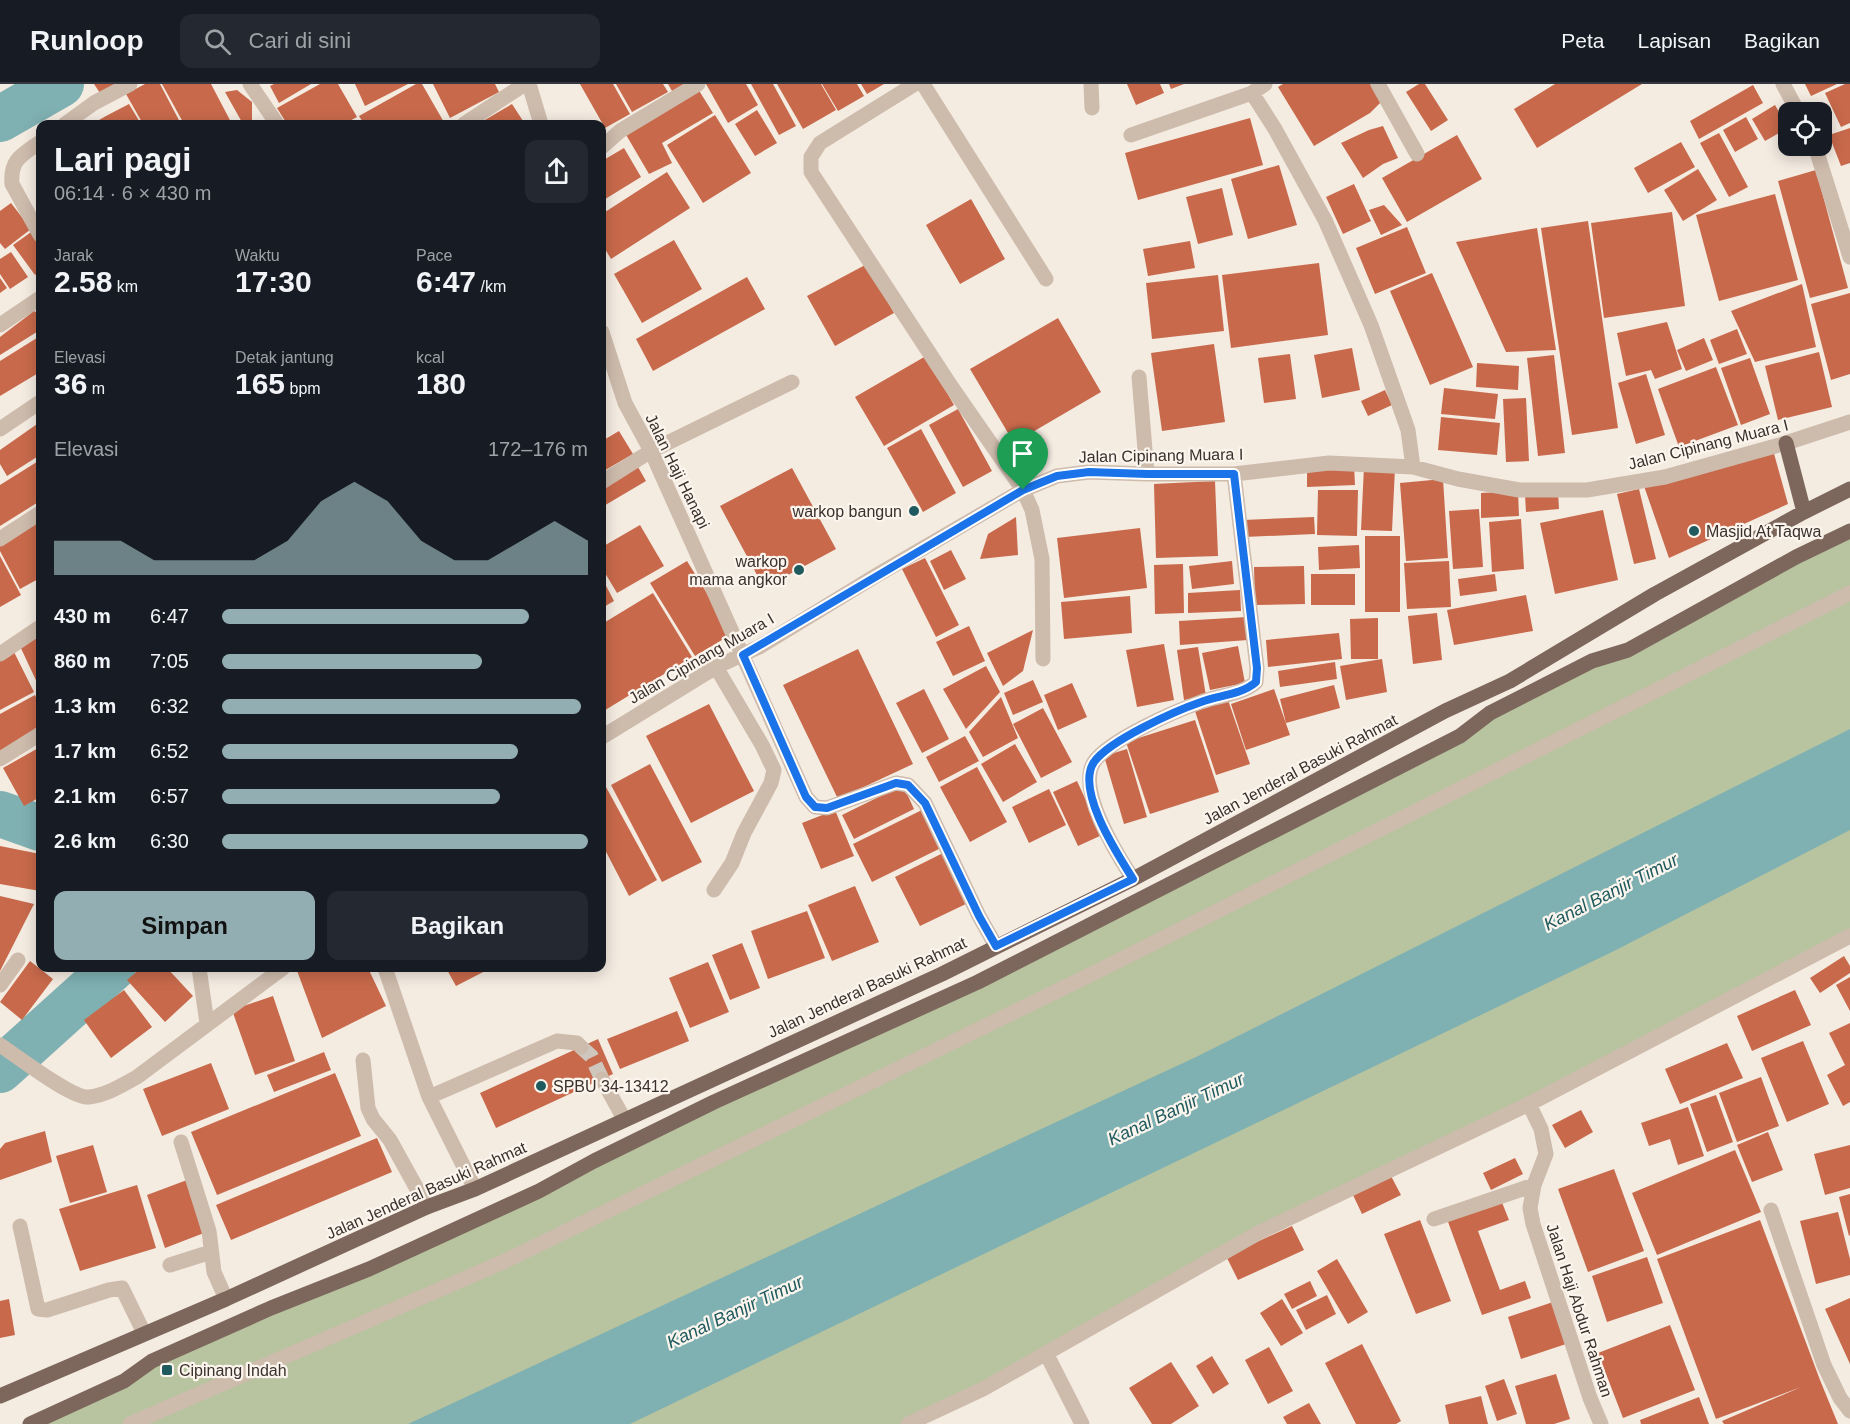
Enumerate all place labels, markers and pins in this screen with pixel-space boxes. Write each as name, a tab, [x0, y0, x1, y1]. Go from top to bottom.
pin	[997, 428, 1048, 490]
place label: warkop bangun	[792, 503, 902, 520]
marker: warkop bangun	[907, 504, 921, 518]
place label: Masjid At Taqwa	[1706, 523, 1821, 540]
marker: Masjid At Taqwa	[1687, 524, 1701, 538]
place label: warkop mama angkor	[689, 553, 788, 588]
marker: warkop mama angkor	[792, 563, 806, 577]
place label: SPBU 34-13412	[553, 1078, 669, 1095]
marker: SPBU 34-13412	[534, 1079, 548, 1093]
place label: Cipinang Indah	[179, 1362, 287, 1379]
marker: Cipinang Indah	[160, 1363, 174, 1377]

